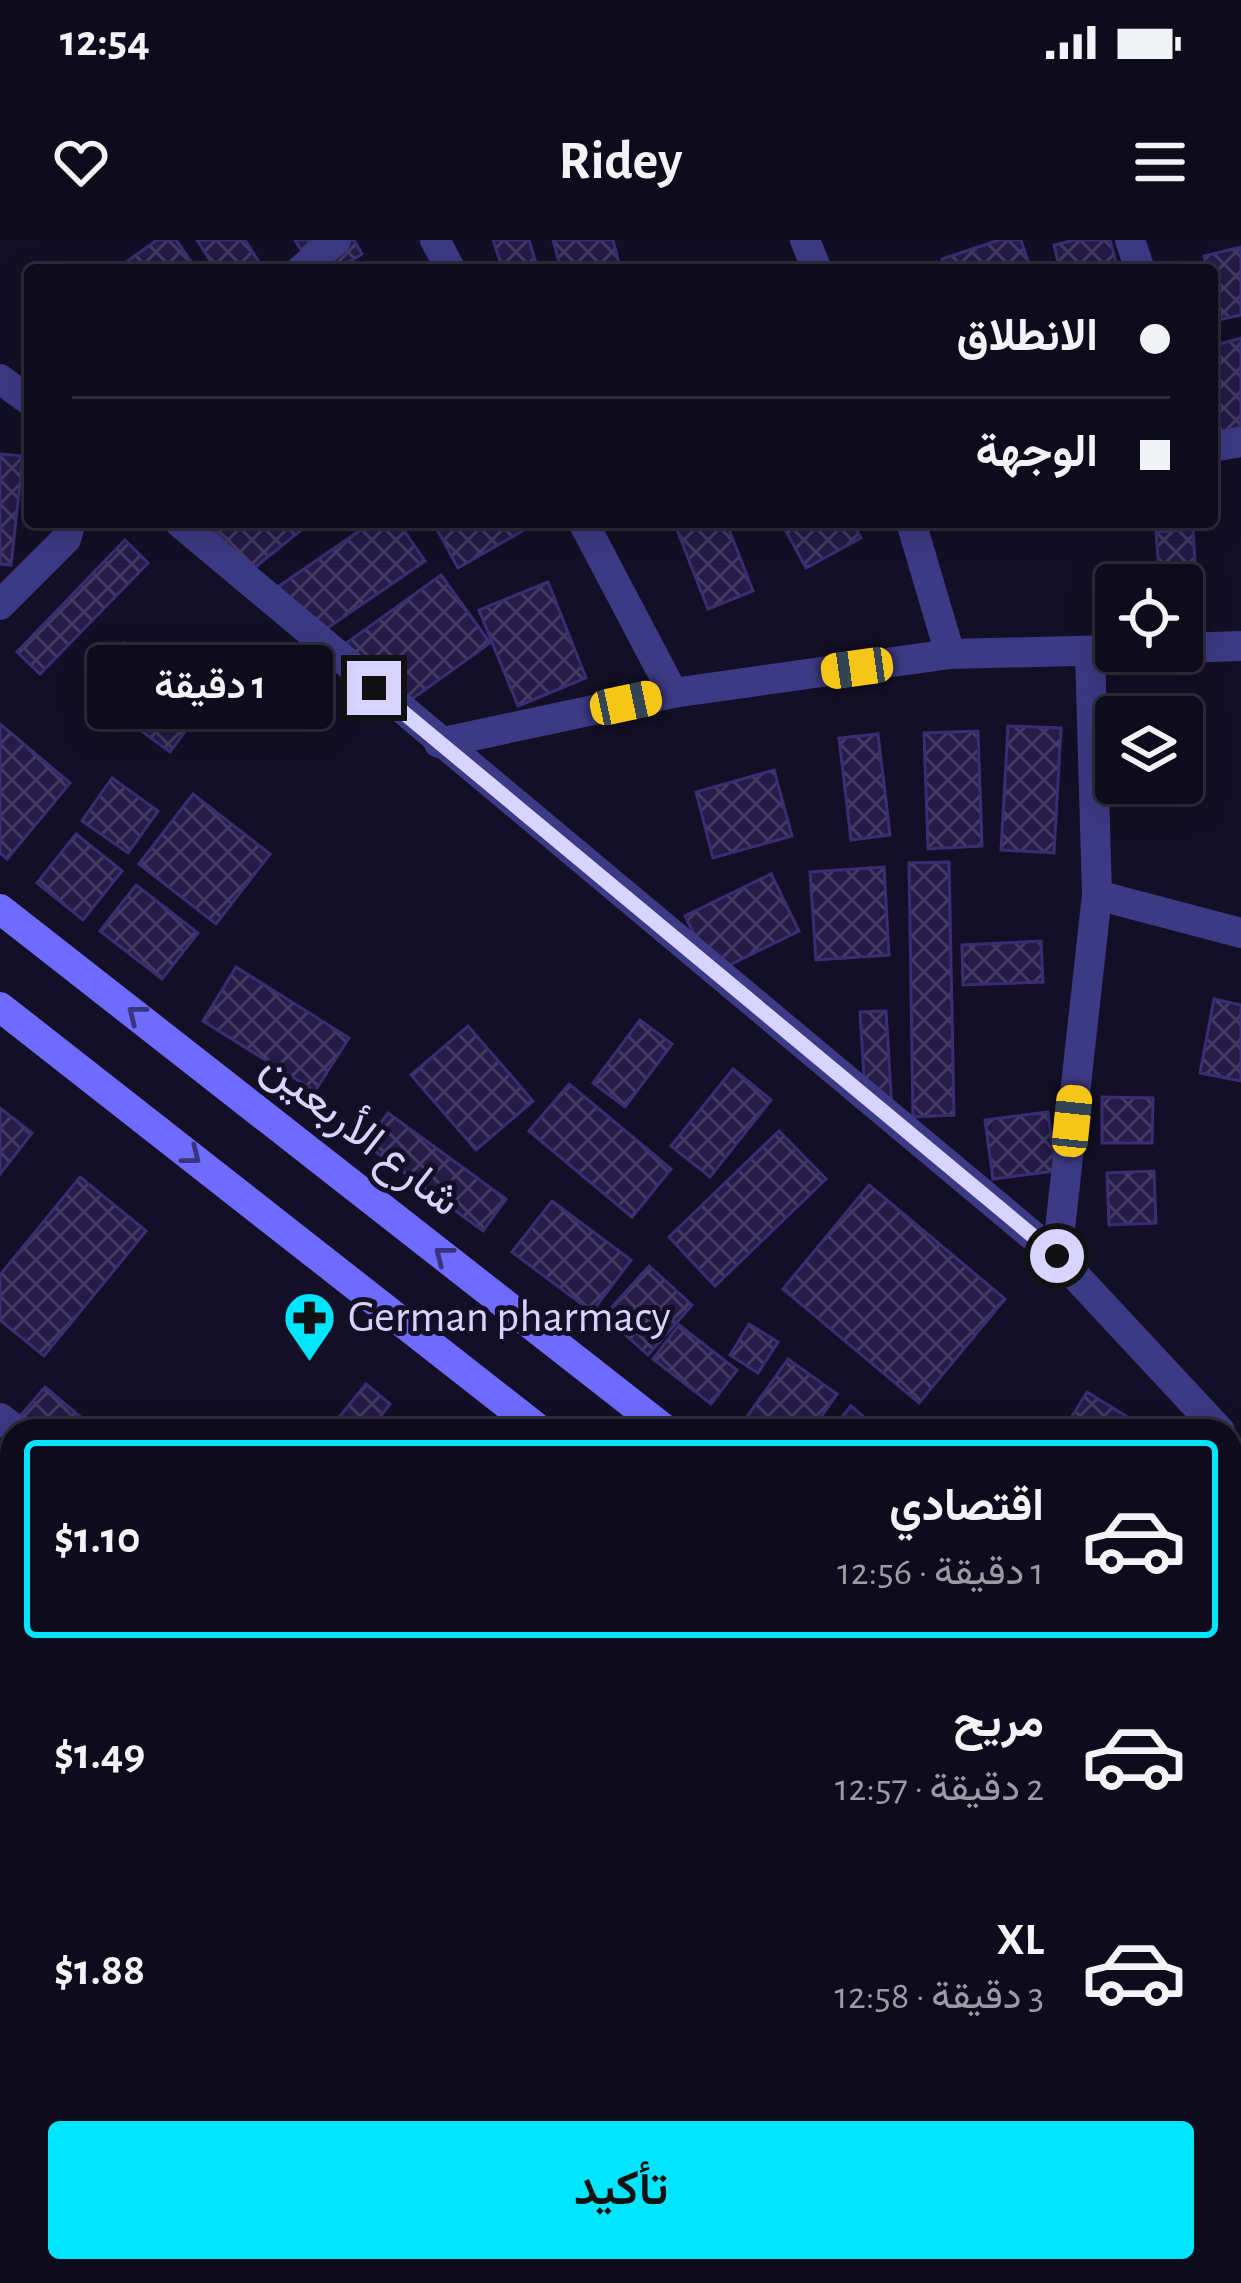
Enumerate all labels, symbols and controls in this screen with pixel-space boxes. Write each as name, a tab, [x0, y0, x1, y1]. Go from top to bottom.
text: 12:54	[60, 19, 150, 64]
icon: heart	[48, 129, 114, 195]
icon: menu	[1127, 129, 1193, 195]
text: Ridey	[559, 135, 683, 189]
text: الانطلاق	[957, 314, 1098, 359]
text: الوجهة	[976, 430, 1098, 475]
map controls	[1095, 564, 1203, 804]
button: locate	[1095, 564, 1203, 672]
car	[819, 645, 895, 691]
callout: 1 دقيقة	[86, 646, 332, 730]
route end	[347, 661, 401, 715]
text: 1 دقيقة	[154, 667, 266, 706]
car	[587, 678, 665, 728]
button: layers	[1095, 696, 1203, 804]
one-way arrow	[127, 1007, 149, 1029]
street label: شارع الأربعين	[250, 1039, 472, 1230]
car	[1050, 1083, 1094, 1159]
one-way arrow	[179, 1142, 201, 1163]
route start	[1030, 1229, 1084, 1283]
one-way arrow	[434, 1248, 456, 1269]
pharmacy icon: German pharmacy	[281, 1289, 337, 1363]
place label: German pharmacy	[348, 1295, 671, 1340]
text: اقتصادي	[889, 1484, 1044, 1529]
icon: car	[1080, 1485, 1188, 1593]
text: $1.10	[54, 1516, 140, 1561]
text: 1 دقيقة · 12:56	[837, 1553, 1044, 1592]
text: مريح	[953, 1700, 1044, 1745]
icon: car	[1080, 1701, 1188, 1809]
text: $1.49	[54, 1732, 145, 1777]
text: 2 دقيقة · 12:57	[835, 1769, 1044, 1808]
icon: car	[1080, 1917, 1188, 2025]
text: XL	[996, 1918, 1044, 1963]
text: $1.88	[54, 1948, 145, 1993]
text: 3 دقيقة · 12:58	[835, 1977, 1044, 2016]
button: تأكيد	[48, 2121, 1194, 2259]

